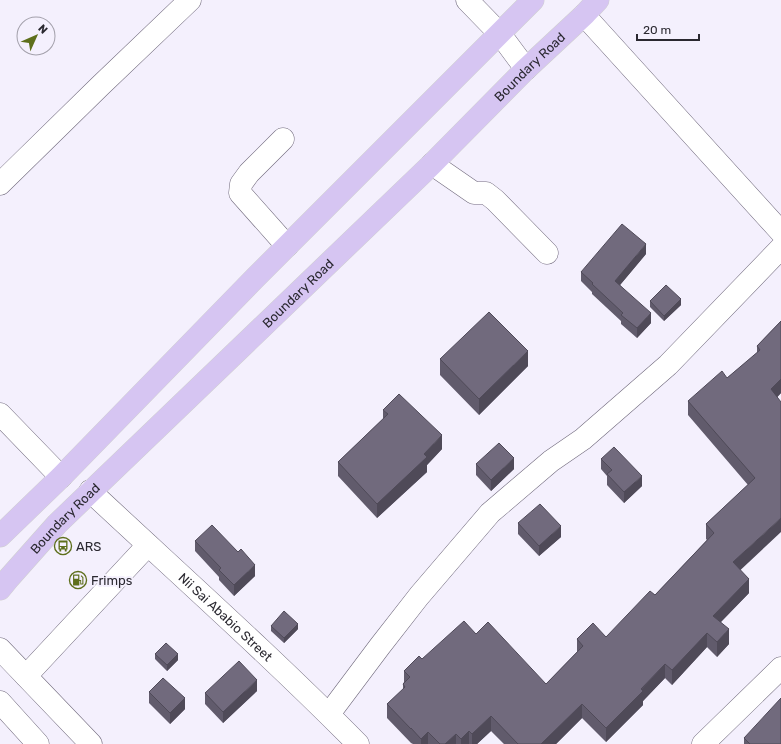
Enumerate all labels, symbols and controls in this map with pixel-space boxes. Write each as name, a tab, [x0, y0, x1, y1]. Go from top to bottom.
north arrow	[16, 16, 56, 56]
scale bar	[637, 16, 699, 42]
text: N	[35, 22, 50, 37]
text: 20 m	[643, 23, 671, 37]
street label: Boundary Road	[491, 30, 568, 105]
street label: Boundary Road	[259, 256, 337, 331]
street label: Boundary Road	[27, 480, 103, 557]
bus stop icon: ARS	[53, 536, 73, 556]
place label: ARS	[76, 539, 101, 554]
fuel station icon: Frimps	[68, 570, 88, 590]
street label: Nii Sai Ababio Street	[175, 570, 275, 664]
place label: Frimps	[91, 573, 133, 588]

